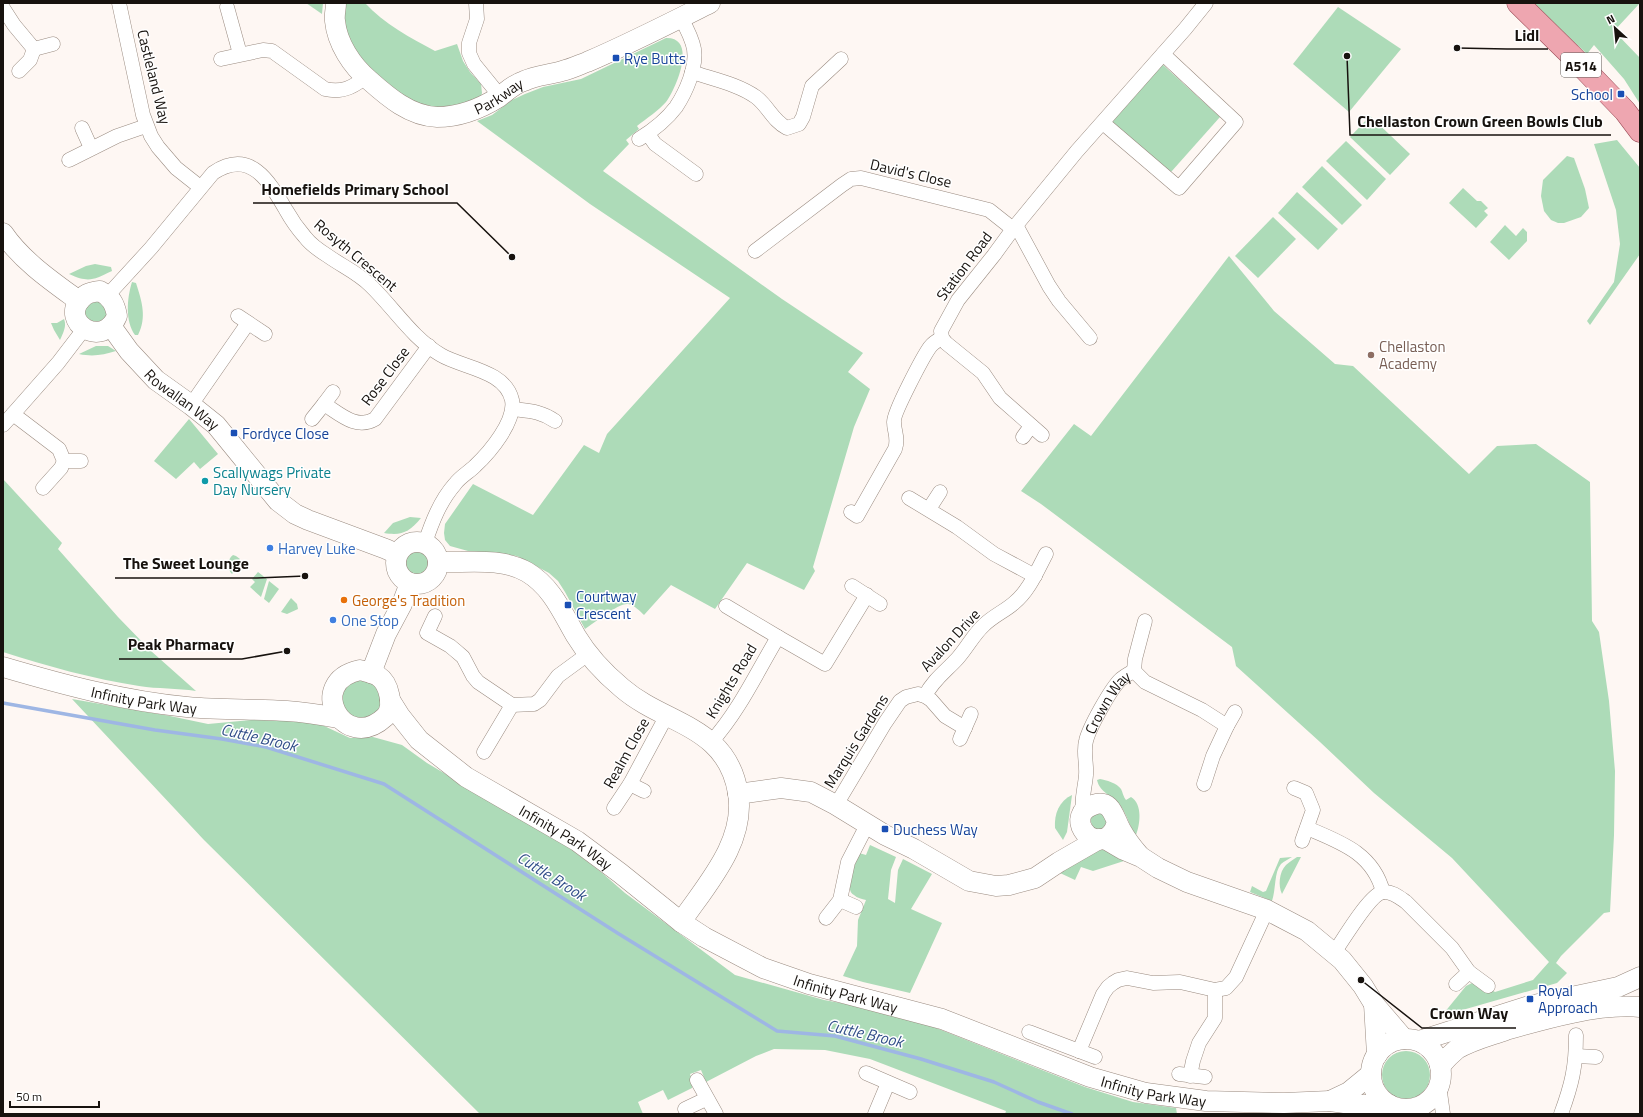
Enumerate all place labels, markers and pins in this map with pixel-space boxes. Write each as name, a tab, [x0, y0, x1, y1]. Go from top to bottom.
callout: Lidl	[1507, 21, 1548, 49]
place label: Rye Butts	[624, 47, 686, 70]
marker: Rye Butts	[611, 53, 621, 63]
place label: School	[1571, 83, 1613, 106]
marker: School	[1616, 89, 1626, 99]
callout: Chellaston Crown Green Bowls Club	[1350, 107, 1611, 135]
callout: Homefields Primary School	[253, 175, 457, 203]
place label: Chellaston Academy	[1379, 335, 1445, 375]
marker: Chellaston Academy	[1366, 350, 1376, 360]
place label: Fordyce Close	[242, 422, 329, 445]
marker: Fordyce Close	[229, 428, 239, 438]
place label: Scallywags Private Day Nursery	[213, 461, 331, 501]
marker: Scallywags Private Day Nursery	[200, 476, 210, 486]
place label: Harvey Luke	[278, 537, 356, 560]
marker: Harvey Luke	[265, 543, 275, 553]
callout: The Sweet Lounge	[115, 550, 257, 578]
place label: Courtway Crescent	[576, 585, 636, 625]
place label: George's Tradition	[352, 589, 465, 612]
marker: George's Tradition	[339, 595, 349, 605]
marker: Courtway Crescent	[563, 600, 573, 610]
place label: One Stop	[341, 609, 399, 632]
marker: One Stop	[328, 615, 338, 625]
callout: Peak Pharmacy	[119, 631, 242, 659]
place label: Duchess Way	[893, 818, 978, 841]
marker: Duchess Way	[880, 824, 890, 834]
place label: Royal Approach	[1538, 979, 1598, 1019]
marker: Royal Approach	[1525, 994, 1535, 1004]
callout: Crown Way	[1422, 1000, 1516, 1028]

